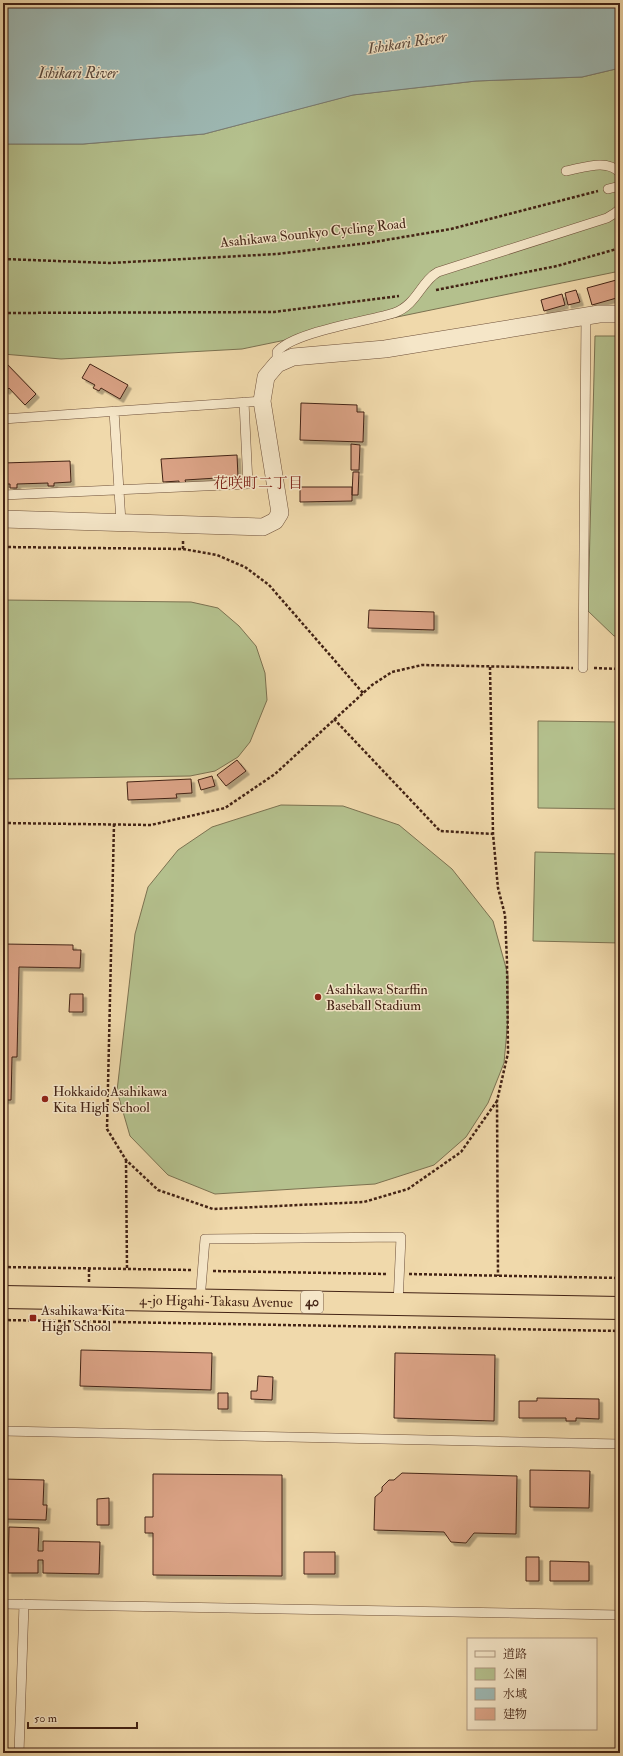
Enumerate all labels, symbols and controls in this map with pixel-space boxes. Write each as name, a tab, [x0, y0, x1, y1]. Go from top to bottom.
water label: Ishikari River	[365, 27, 449, 59]
water label: Ishikari River	[37, 64, 119, 83]
street label: Asahikawa Sounkyo Cycling Road	[218, 215, 407, 252]
district label: 花咲町二丁目	[213, 474, 303, 493]
place label: Asahikawa Starffin Baseball Stadium	[325, 981, 428, 1014]
marker: Asahikawa Starffin Baseball Stadium	[313, 992, 323, 1002]
place label: Hokkaido Asahikawa Kita High School	[53, 1083, 167, 1116]
marker: Hokkaido Asahikawa Kita High School	[40, 1094, 50, 1104]
street label: 4-jo Higahi-Takasu Avenue	[139, 1291, 293, 1311]
road number: 40	[301, 1291, 323, 1313]
place label: Asahikawa Kita High School	[40, 1302, 125, 1335]
marker: Asahikawa Kita High School	[28, 1313, 38, 1323]
legend	[467, 1638, 597, 1730]
text: 道路	[503, 1647, 527, 1662]
text: 公園	[503, 1667, 527, 1682]
text: 水域	[503, 1687, 527, 1702]
scale bar	[28, 1704, 137, 1730]
text: 建物	[503, 1707, 527, 1722]
text: 50 m	[34, 1711, 58, 1726]

